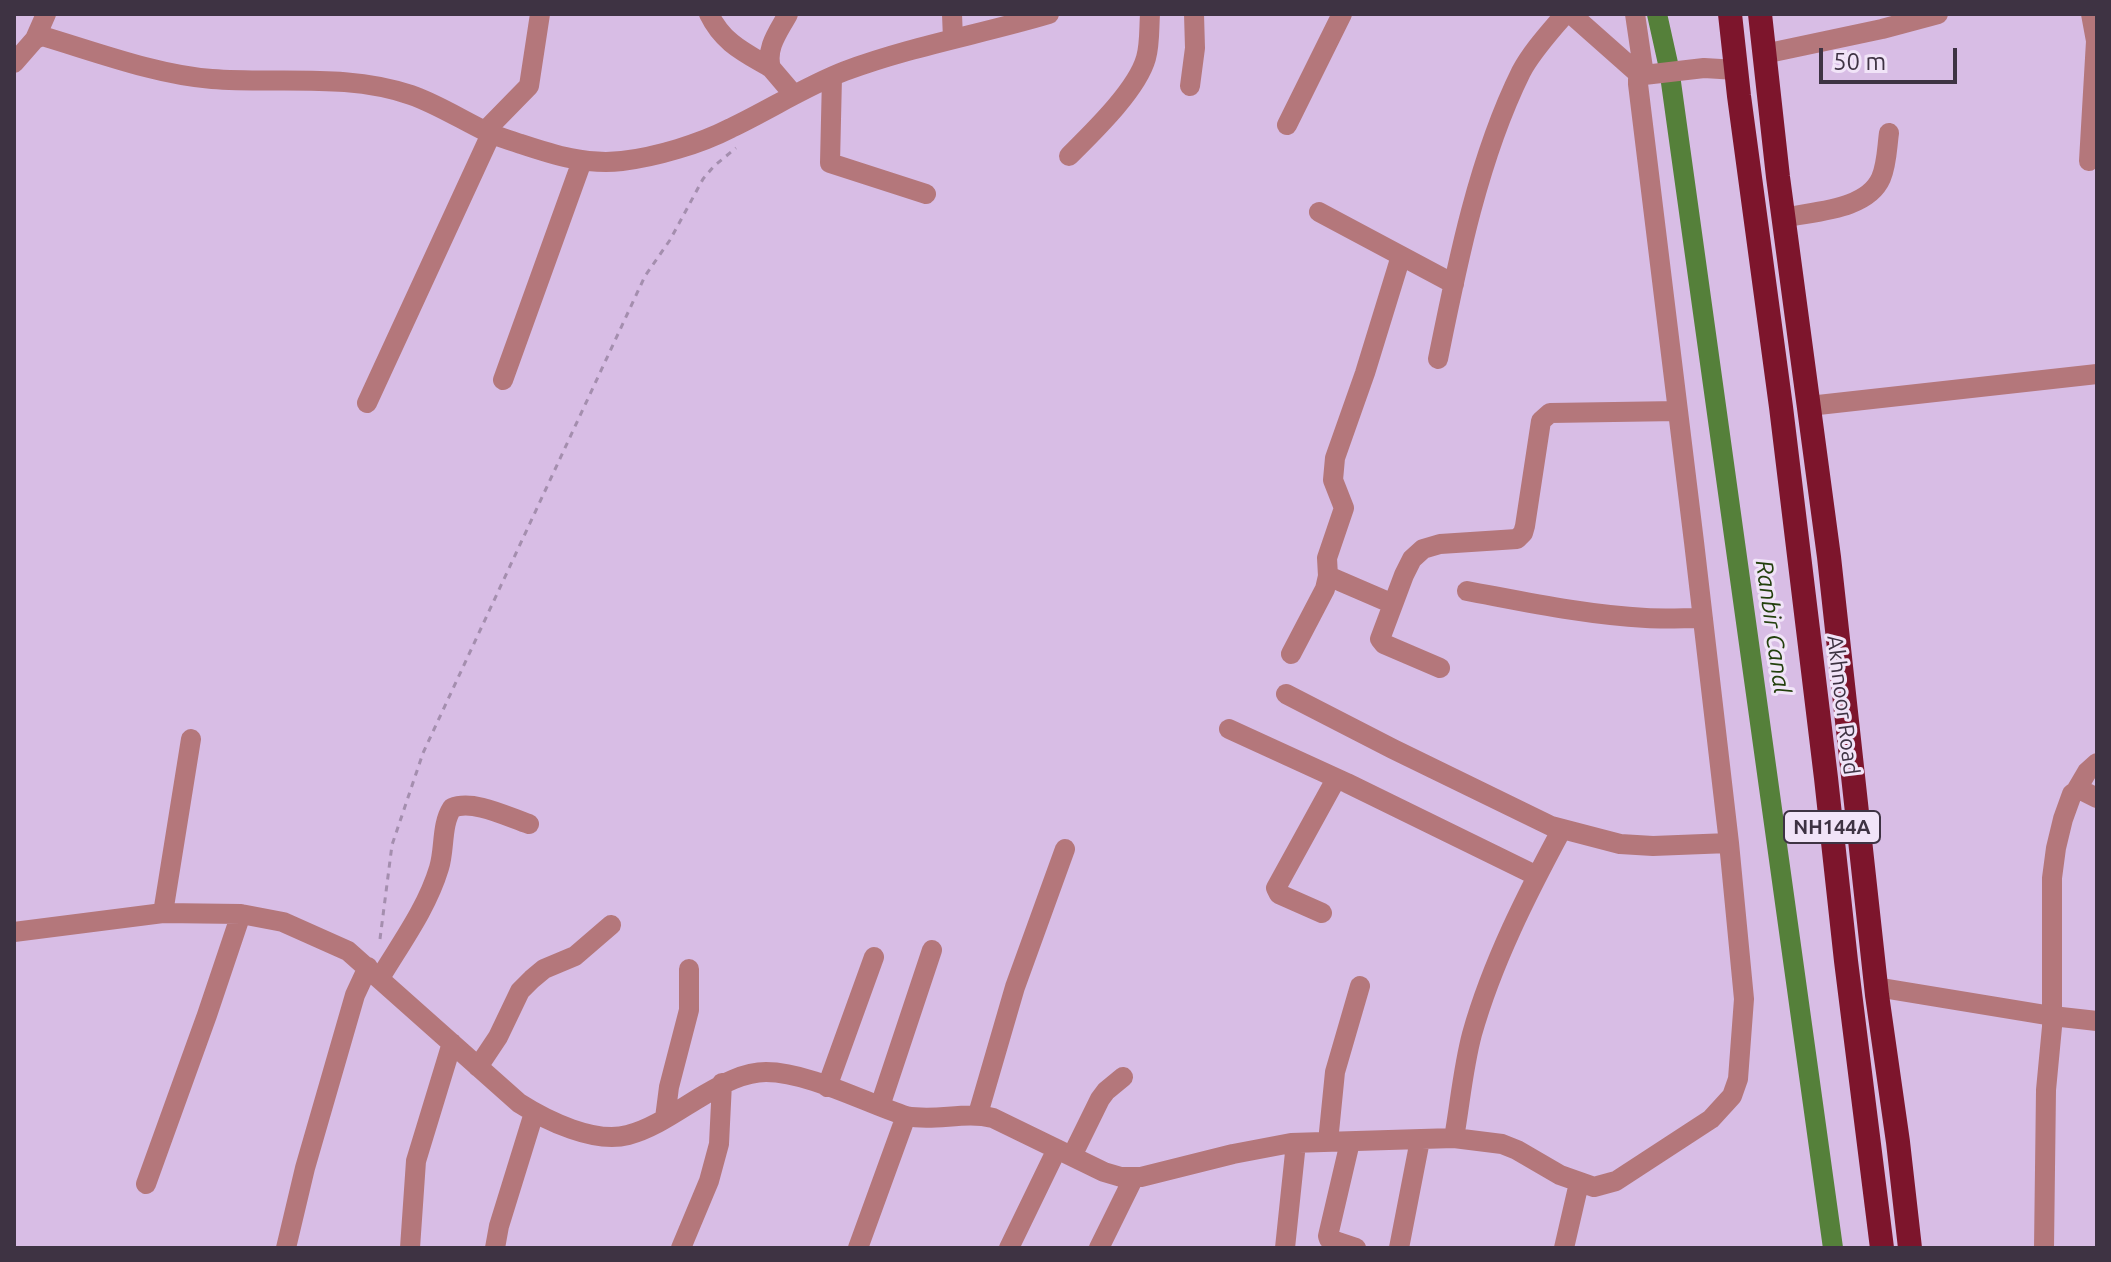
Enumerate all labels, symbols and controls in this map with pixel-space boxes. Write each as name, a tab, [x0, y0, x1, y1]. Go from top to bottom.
scale bar	[1823, 32, 1961, 82]
text: 50 m	[1833, 48, 1886, 75]
water label: Ranbir Canal	[1749, 558, 1797, 696]
street label: Akhnoor Road	[1821, 634, 1865, 776]
road number: NH144A	[1784, 811, 1880, 843]

